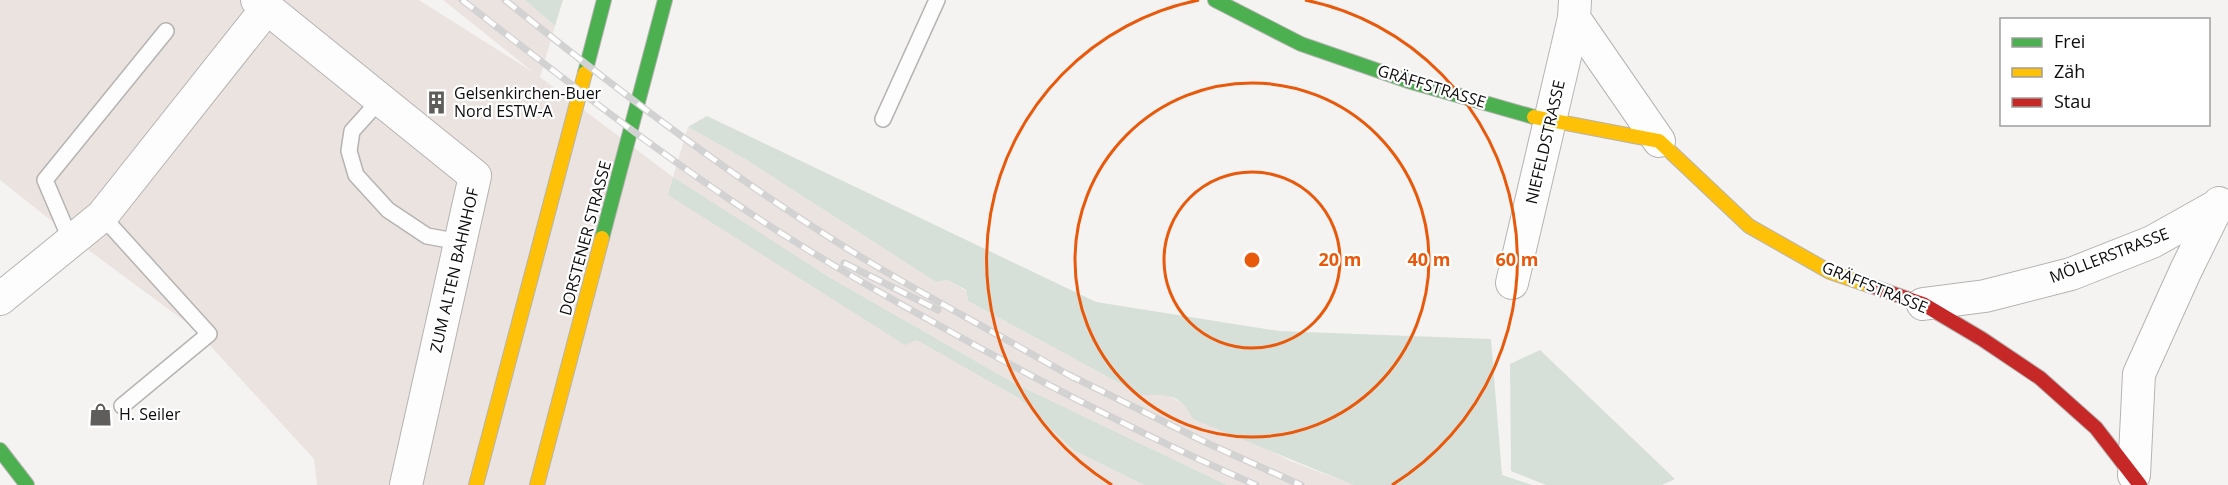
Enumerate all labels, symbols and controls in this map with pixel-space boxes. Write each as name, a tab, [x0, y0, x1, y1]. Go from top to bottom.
legend	[2000, 18, 2210, 126]
text: Frei	[2054, 29, 2085, 53]
street label: GRÄFFSTRASSE	[1375, 59, 1489, 113]
text: Zäh	[2054, 59, 2085, 83]
street label: NIEFELDSTRASSE	[1520, 78, 1570, 206]
place label: Gelsenkirchen-Buer Nord ESTW-A	[454, 82, 602, 122]
building icon: Gelsenkirchen-Buer Nord ESTW-A	[423, 89, 449, 115]
text: Stau	[2054, 89, 2091, 113]
street label: DORSTENER STRASSE	[554, 158, 616, 318]
street label: ZUM ALTEN BAHNHOF	[424, 185, 484, 355]
street label: MÖLLERSTRASSE	[2046, 222, 2172, 288]
text: 20 m	[1319, 247, 1361, 271]
text: 40 m	[1408, 247, 1450, 271]
text: 60 m	[1496, 247, 1538, 271]
centre of rings	[1242, 250, 1262, 270]
street label: GRÄFFSTRASSE	[1819, 256, 1931, 318]
shop icon: H. Seiler	[88, 401, 114, 427]
place label: H. Seiler	[119, 403, 181, 425]

